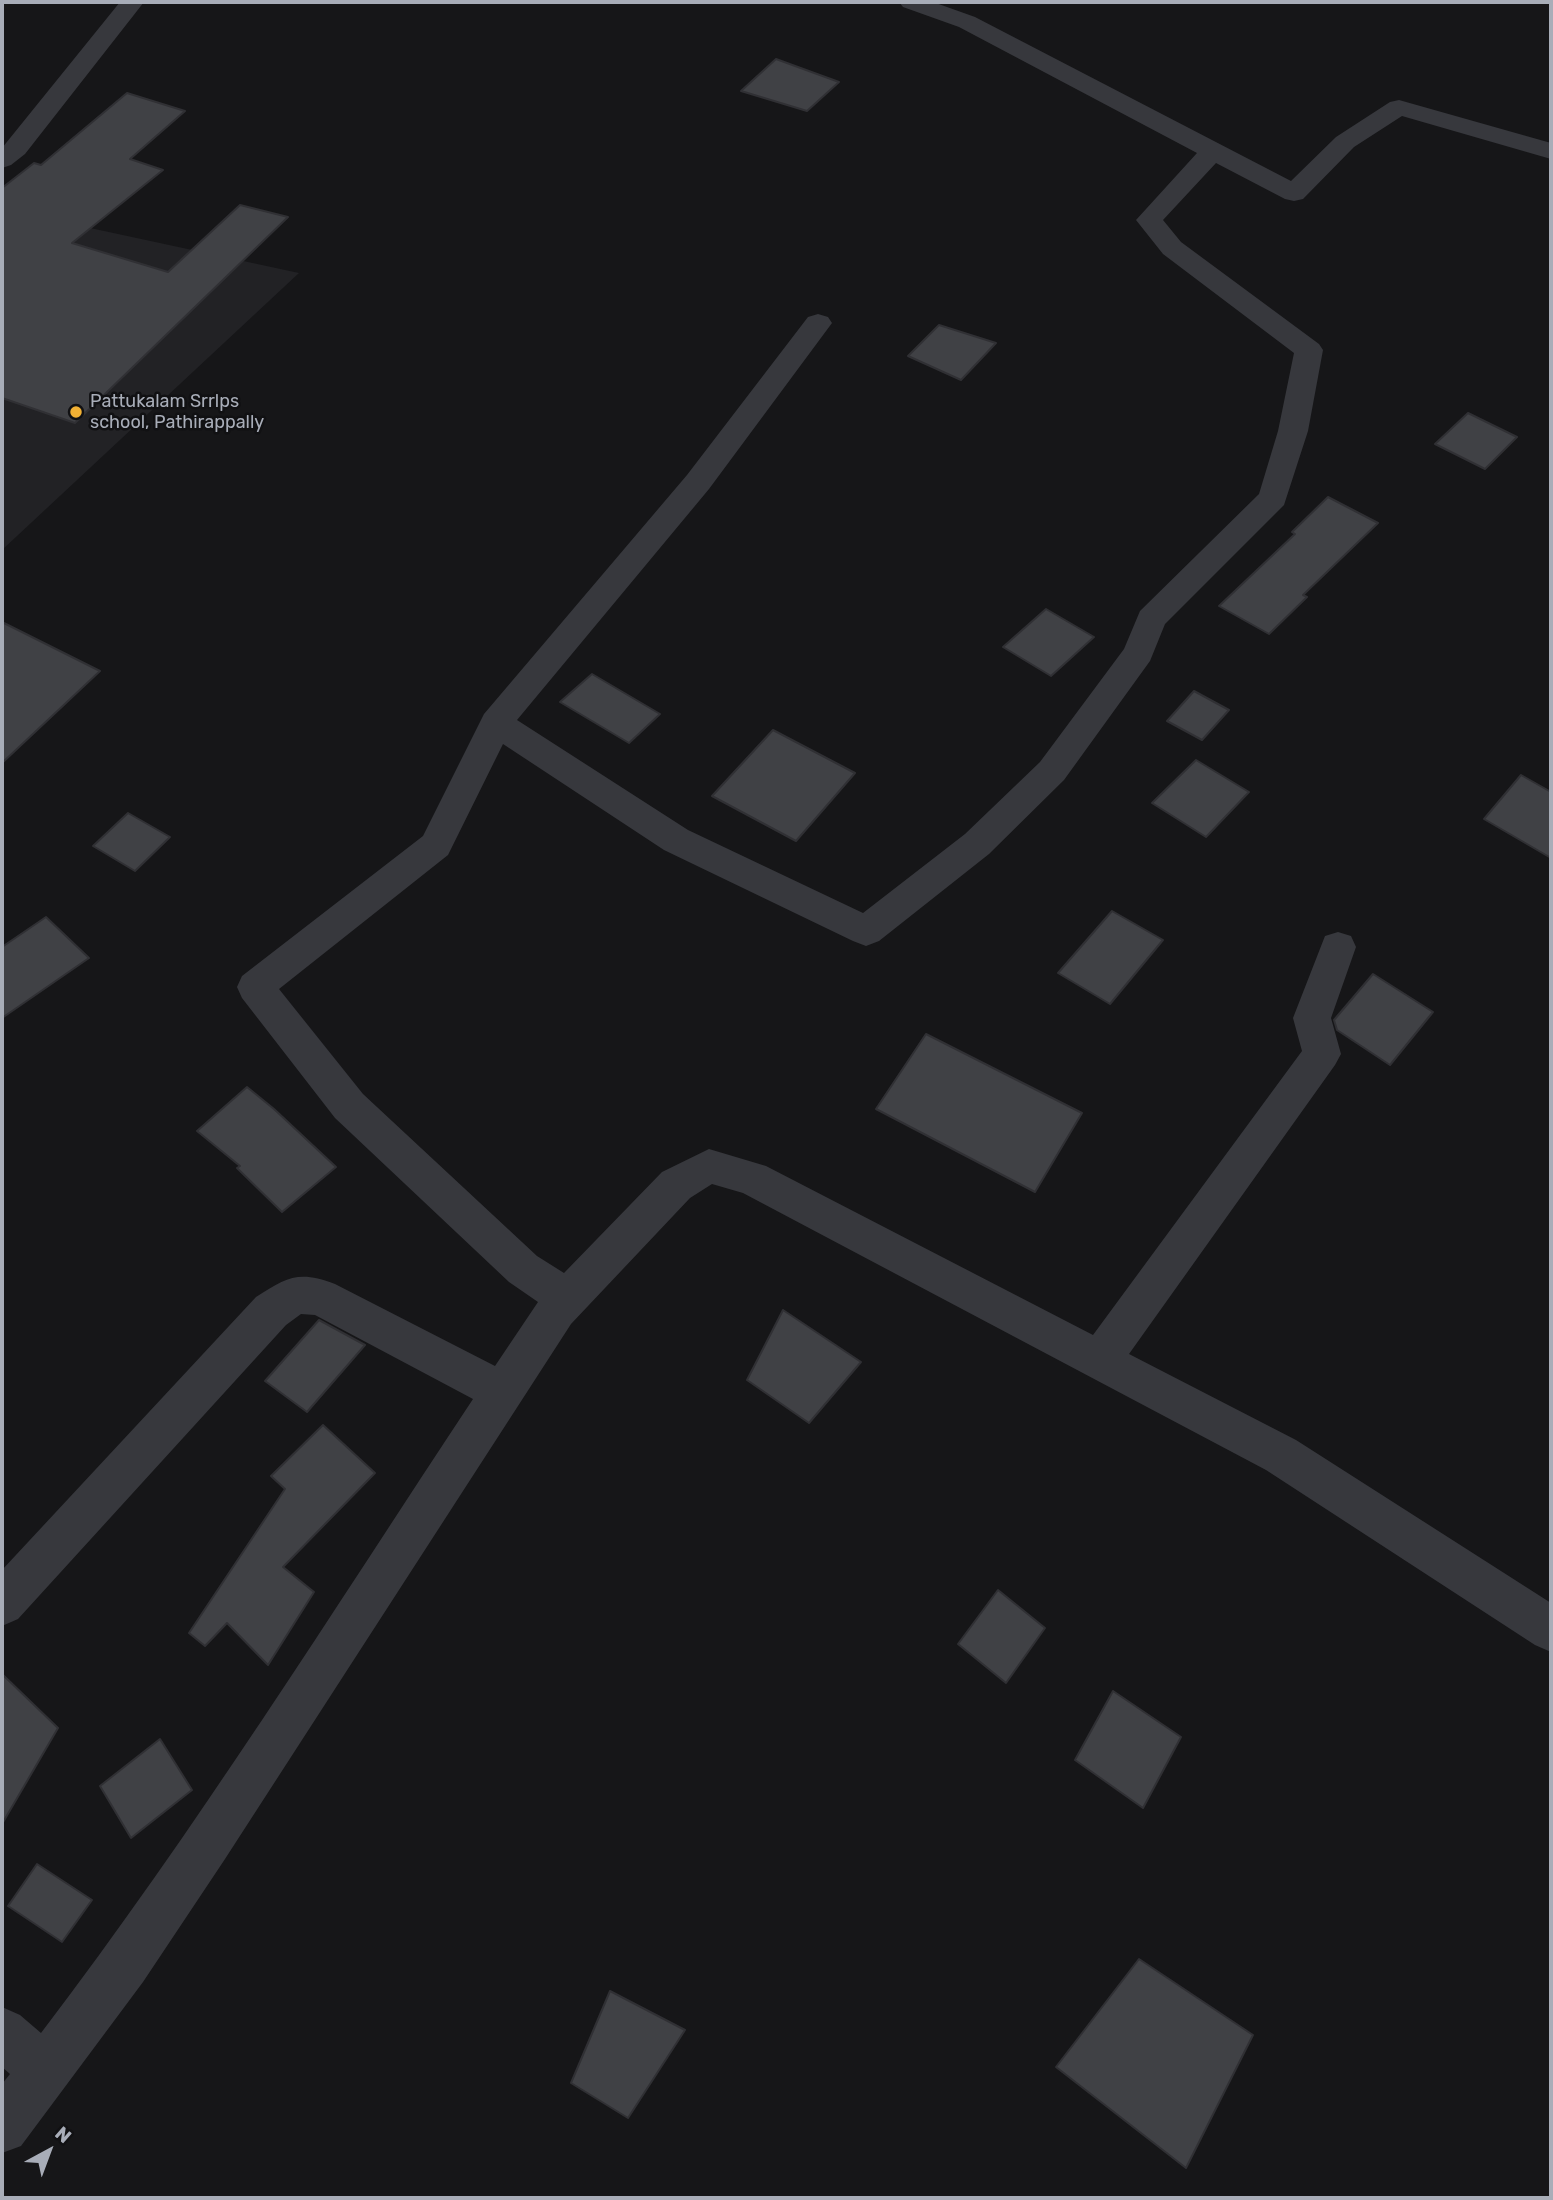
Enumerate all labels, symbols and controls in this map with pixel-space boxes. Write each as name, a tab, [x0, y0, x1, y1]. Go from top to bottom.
place label: Pattukalam Srrlps school, Pathirappally	[90, 391, 264, 434]
marker: Pattukalam Srrlps school, Pathirappally	[68, 404, 84, 420]
north arrow	[14, 2116, 84, 2186]
text: N	[50, 2122, 76, 2148]

